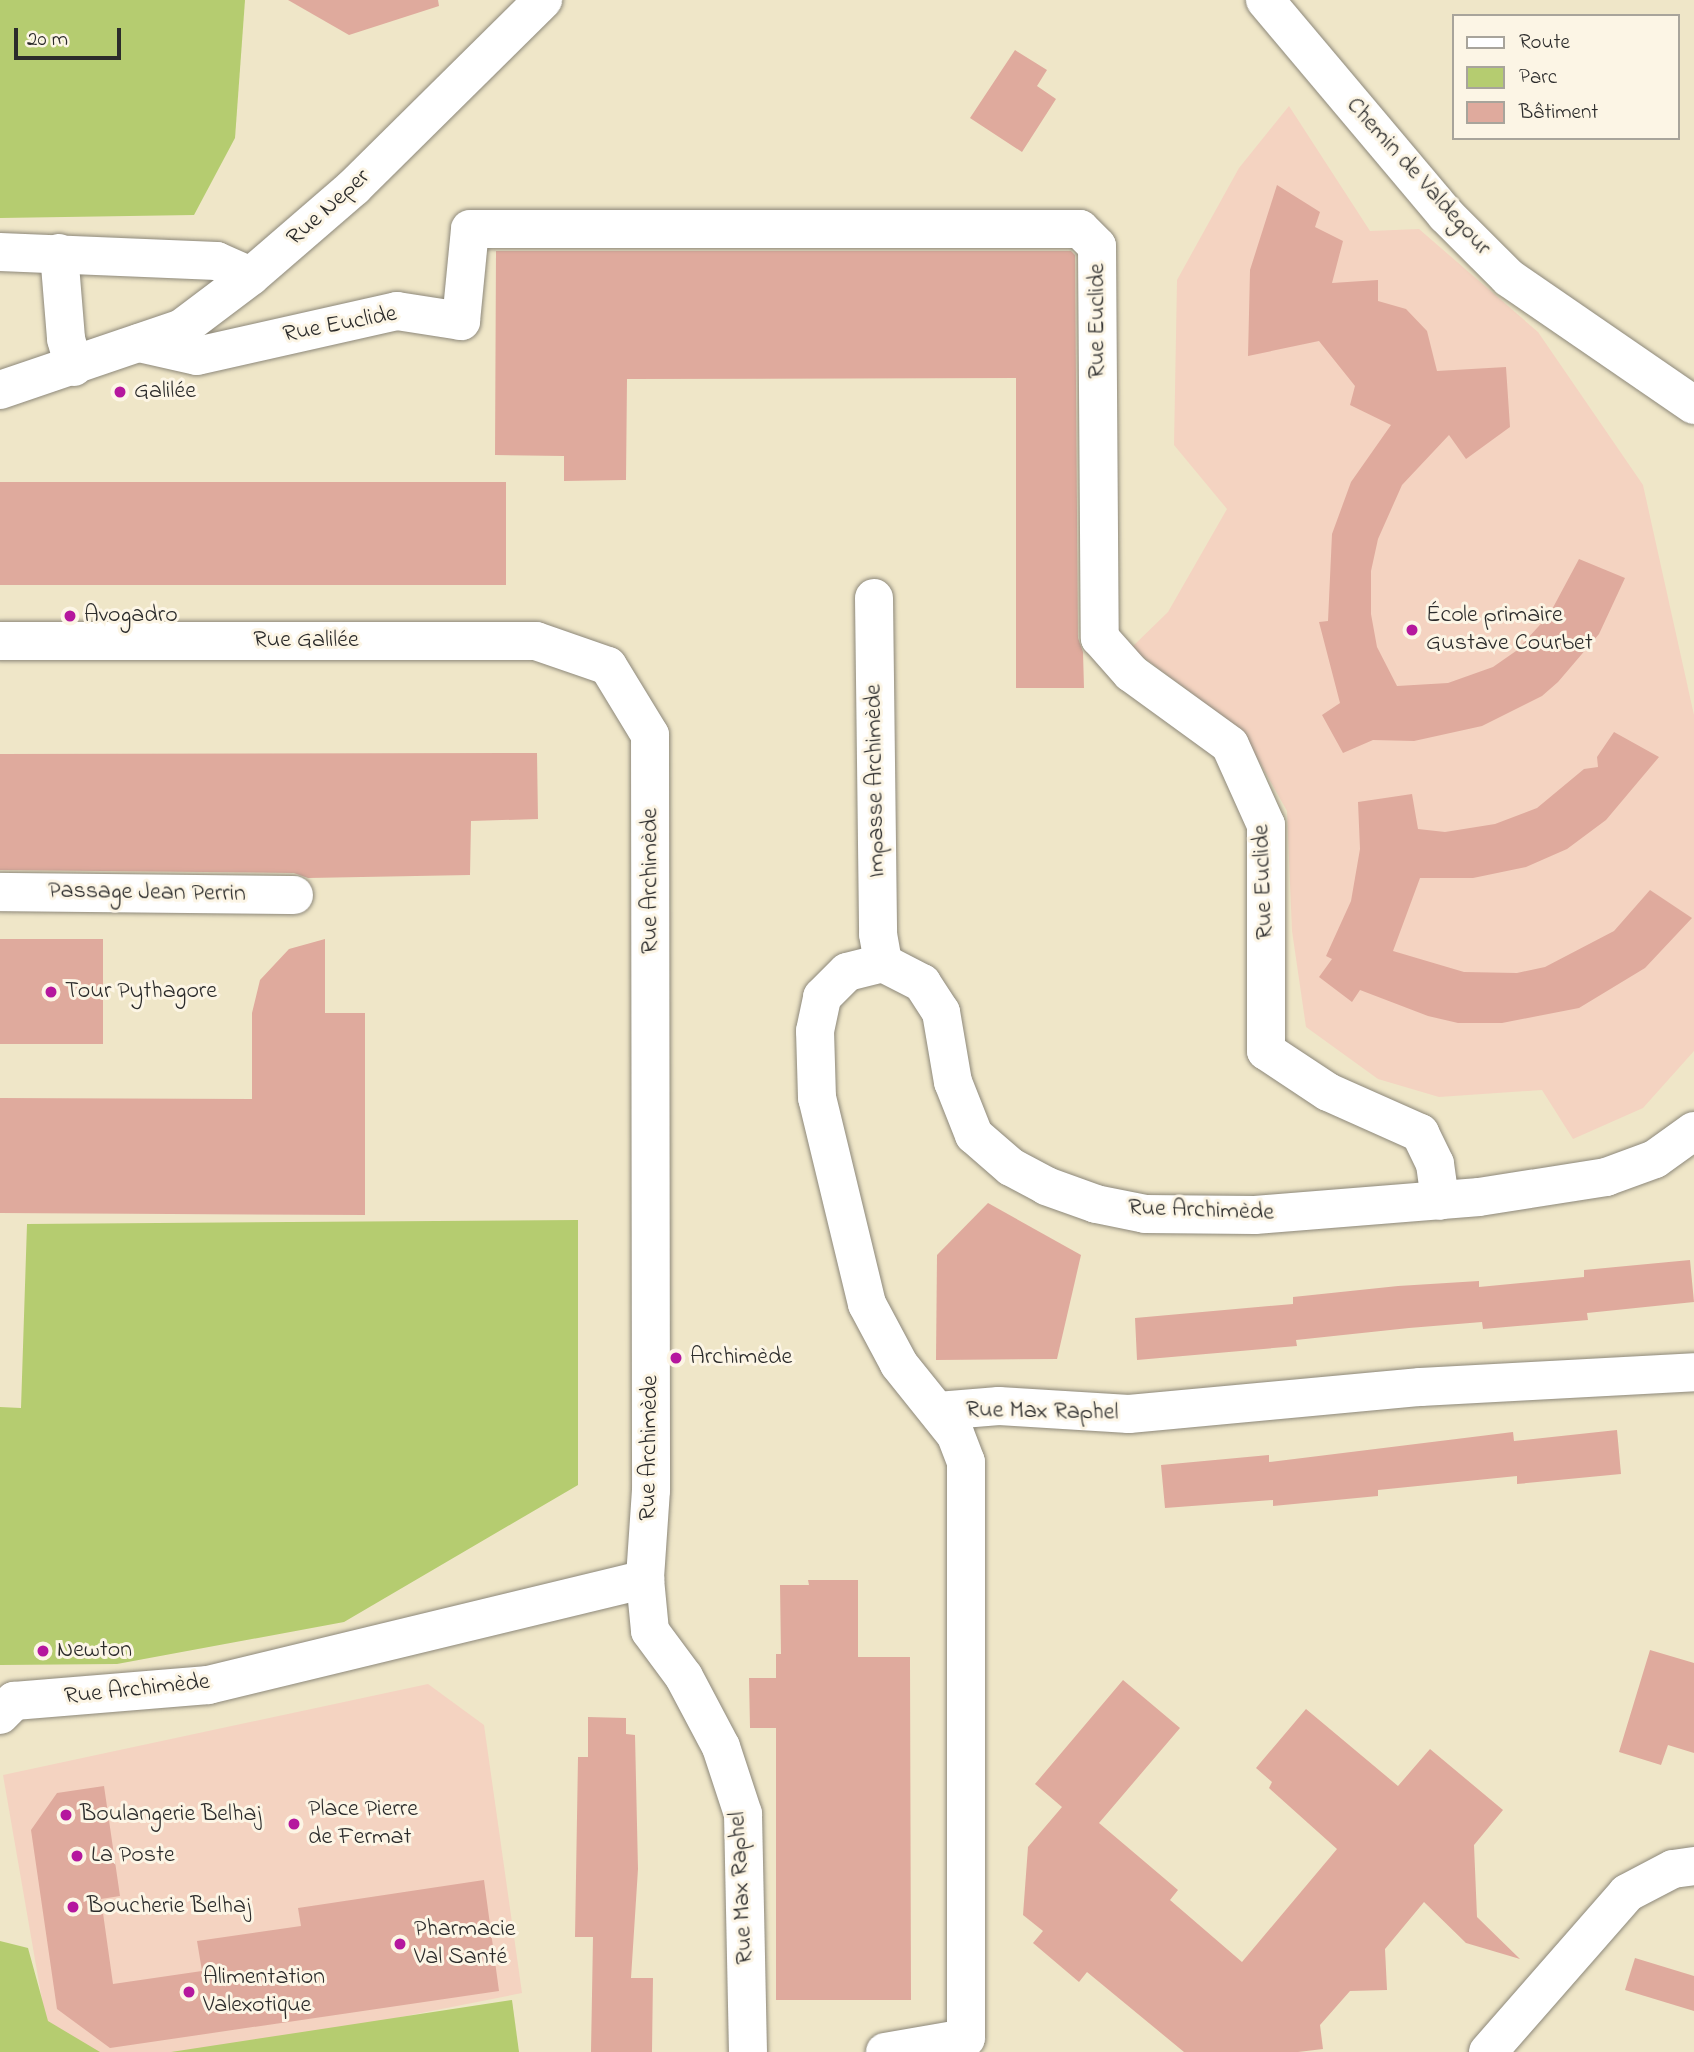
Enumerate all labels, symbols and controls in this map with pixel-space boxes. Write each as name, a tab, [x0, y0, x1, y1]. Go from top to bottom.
scale bar	[18, 14, 124, 58]
legend	[1452, 14, 1680, 140]
text: 20 m	[27, 25, 68, 55]
text: Route	[1519, 28, 1570, 58]
text: Parc	[1519, 63, 1557, 93]
street label: Chemin de Valdegour	[1339, 92, 1497, 262]
text: Bâtiment	[1519, 98, 1598, 128]
street label: Rue Neper	[282, 163, 376, 253]
street label: Rue Euclide	[1084, 263, 1112, 379]
street label: Rue Euclide	[281, 300, 399, 350]
place label: Galilée	[134, 378, 196, 406]
marker: Galilée	[112, 384, 128, 400]
place label: Avogadro	[84, 602, 178, 630]
place label: École primaire Gustave Courbet	[1426, 602, 1593, 658]
marker: Avogadro	[62, 608, 78, 624]
marker: École primaire Gustave Courbet	[1404, 622, 1420, 638]
street label: Rue Galilée	[253, 627, 359, 655]
street label: Impasse Archimède	[860, 684, 892, 878]
street label: Rue Archimède	[637, 808, 665, 954]
street label: Rue Euclide	[1248, 824, 1280, 940]
street label: Passage Jean Perrin	[48, 877, 246, 909]
place label: Tour Pythagore	[65, 978, 217, 1006]
marker: Tour Pythagore	[43, 984, 59, 1000]
street label: Rue Archimède	[1128, 1194, 1274, 1228]
place label: Archimède	[690, 1344, 792, 1372]
marker: Archimède	[668, 1350, 684, 1366]
street label: Rue Archimède	[634, 1375, 666, 1521]
street label: Rue Max Raphel	[965, 1396, 1119, 1428]
place label: Newton	[57, 1637, 132, 1665]
marker: Newton	[35, 1643, 51, 1659]
street label: Rue Archimède	[63, 1668, 211, 1712]
place label: Place Pierre de Fermat	[308, 1796, 418, 1852]
place label: Boulangerie Belhaj	[80, 1801, 261, 1829]
marker: Boulangerie Belhaj	[58, 1807, 74, 1823]
street label: Rue Max Raphel	[724, 1811, 760, 1965]
marker: Place Pierre de Fermat	[286, 1816, 302, 1832]
place label: La Poste	[91, 1842, 175, 1870]
marker: La Poste	[69, 1848, 85, 1864]
place label: Boucherie Belhaj	[87, 1893, 251, 1921]
marker: Boucherie Belhaj	[65, 1899, 81, 1915]
place label: Pharmacie Val Santé	[414, 1916, 516, 1972]
marker: Pharmacie Val Santé	[392, 1936, 408, 1952]
place label: Alimentation Valexotique	[203, 1964, 325, 2020]
marker: Alimentation Valexotique	[181, 1984, 197, 2000]

